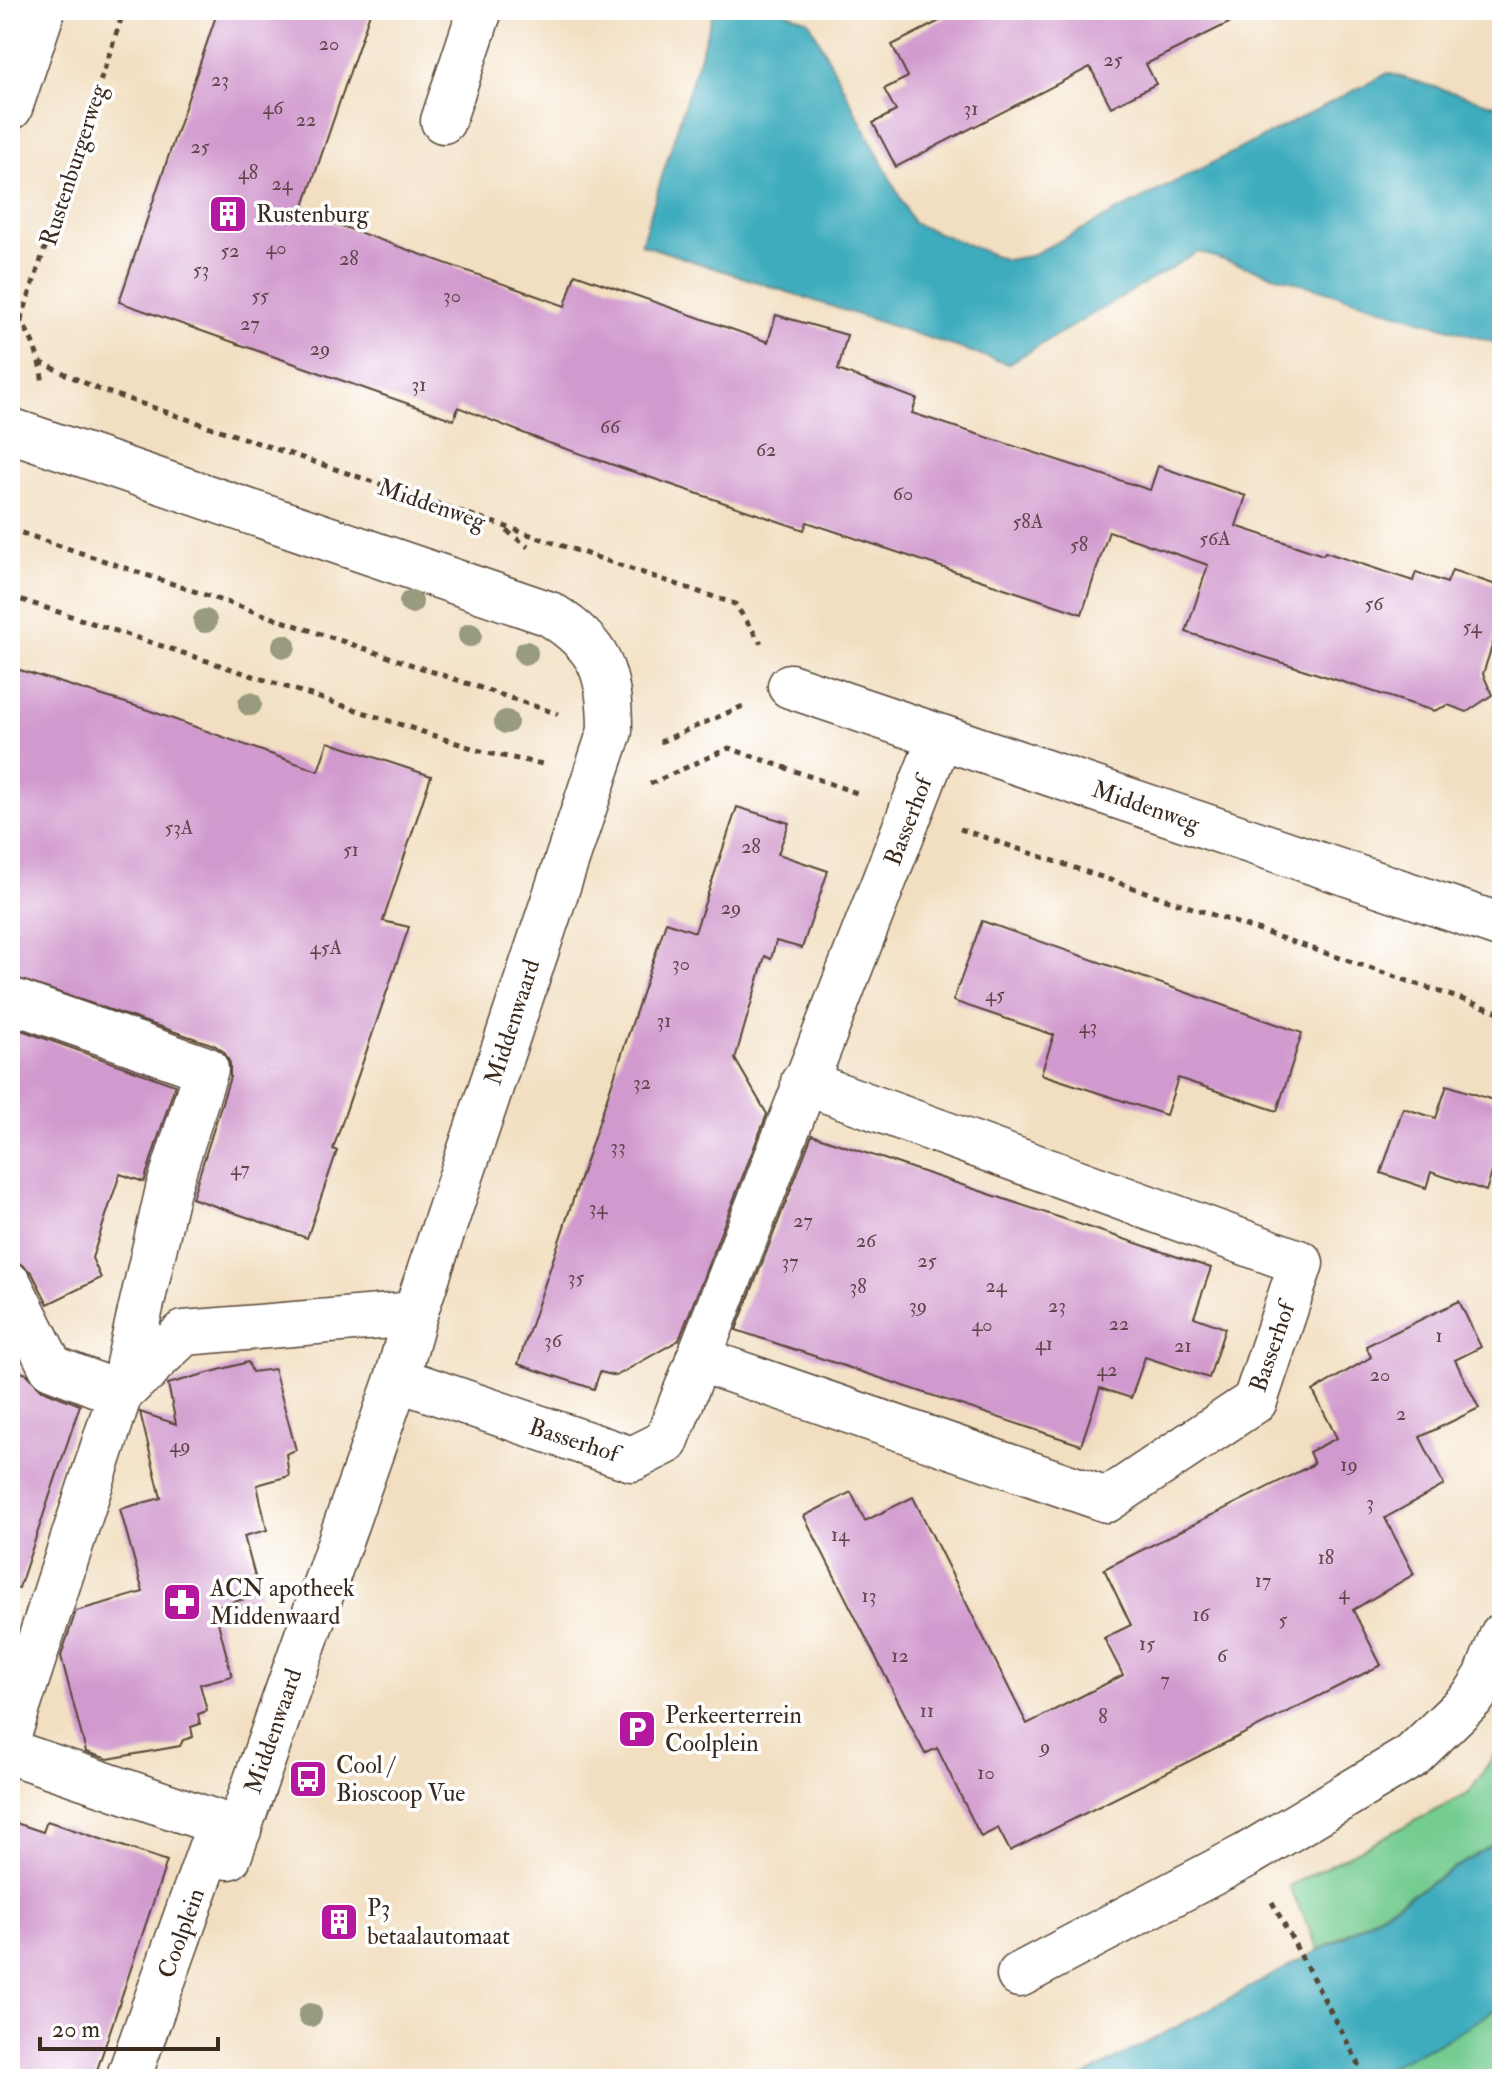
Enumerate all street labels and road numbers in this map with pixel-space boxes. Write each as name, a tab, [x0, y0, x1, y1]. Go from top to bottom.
street label: Rustenburgerweg	[33, 79, 115, 250]
street label: Middenweg	[374, 472, 491, 538]
street label: Basserhof	[877, 769, 941, 870]
street label: Middenweg	[1088, 774, 1205, 840]
street label: Middenwaard	[478, 955, 547, 1089]
street label: Basserhof	[1243, 1295, 1303, 1396]
street label: Basserhof	[525, 1411, 626, 1471]
street label: Middenwaard	[238, 1664, 309, 1798]
street label: Coolplein	[151, 1884, 212, 1982]

